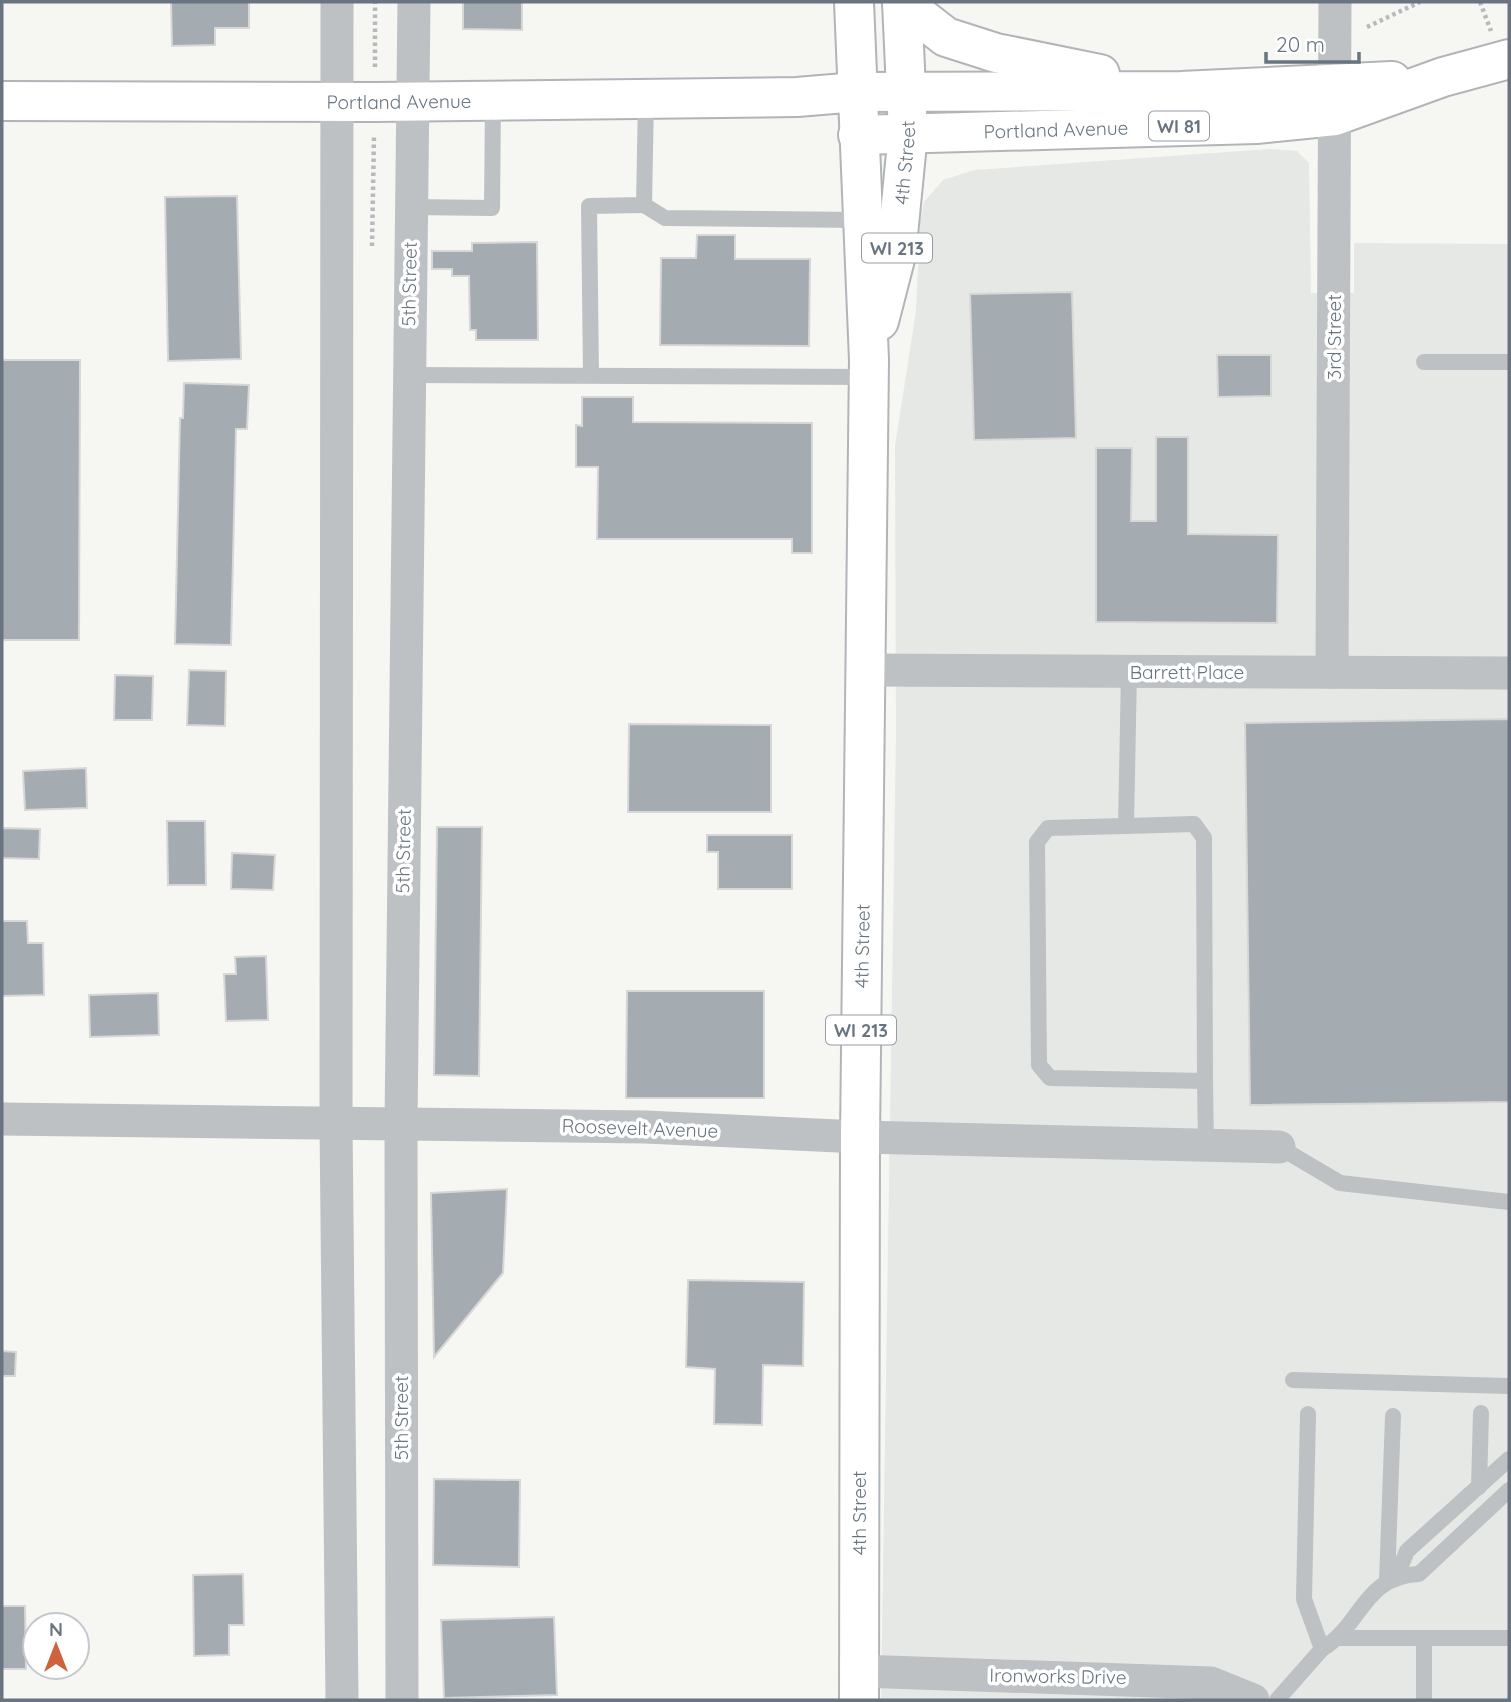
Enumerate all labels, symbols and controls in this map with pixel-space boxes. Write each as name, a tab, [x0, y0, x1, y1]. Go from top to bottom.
scale bar	[1266, 21, 1359, 65]
text: 20 m	[1276, 31, 1325, 57]
street label: Portland Avenue	[326, 89, 472, 114]
road number: WI 81	[1149, 112, 1209, 140]
street label: Portland Avenue	[983, 116, 1129, 144]
street label: 4th Street	[889, 120, 920, 206]
road number: WI 213	[862, 234, 932, 262]
street label: 5th Street	[396, 241, 422, 327]
street label: 3rd Street	[1322, 294, 1346, 380]
street label: Barrett Place	[1130, 660, 1244, 684]
street label: 5th Street	[390, 808, 416, 894]
street label: 4th Street	[849, 904, 875, 988]
road number: WI 213	[826, 1015, 896, 1044]
street label: Roosevelt Avenue	[561, 1113, 719, 1143]
street label: 5th Street	[389, 1376, 413, 1460]
street label: 4th Street	[847, 1471, 871, 1555]
north arrow	[21, 1611, 91, 1681]
text: N	[49, 1617, 63, 1641]
street label: Ironworks Drive	[989, 1663, 1127, 1689]

